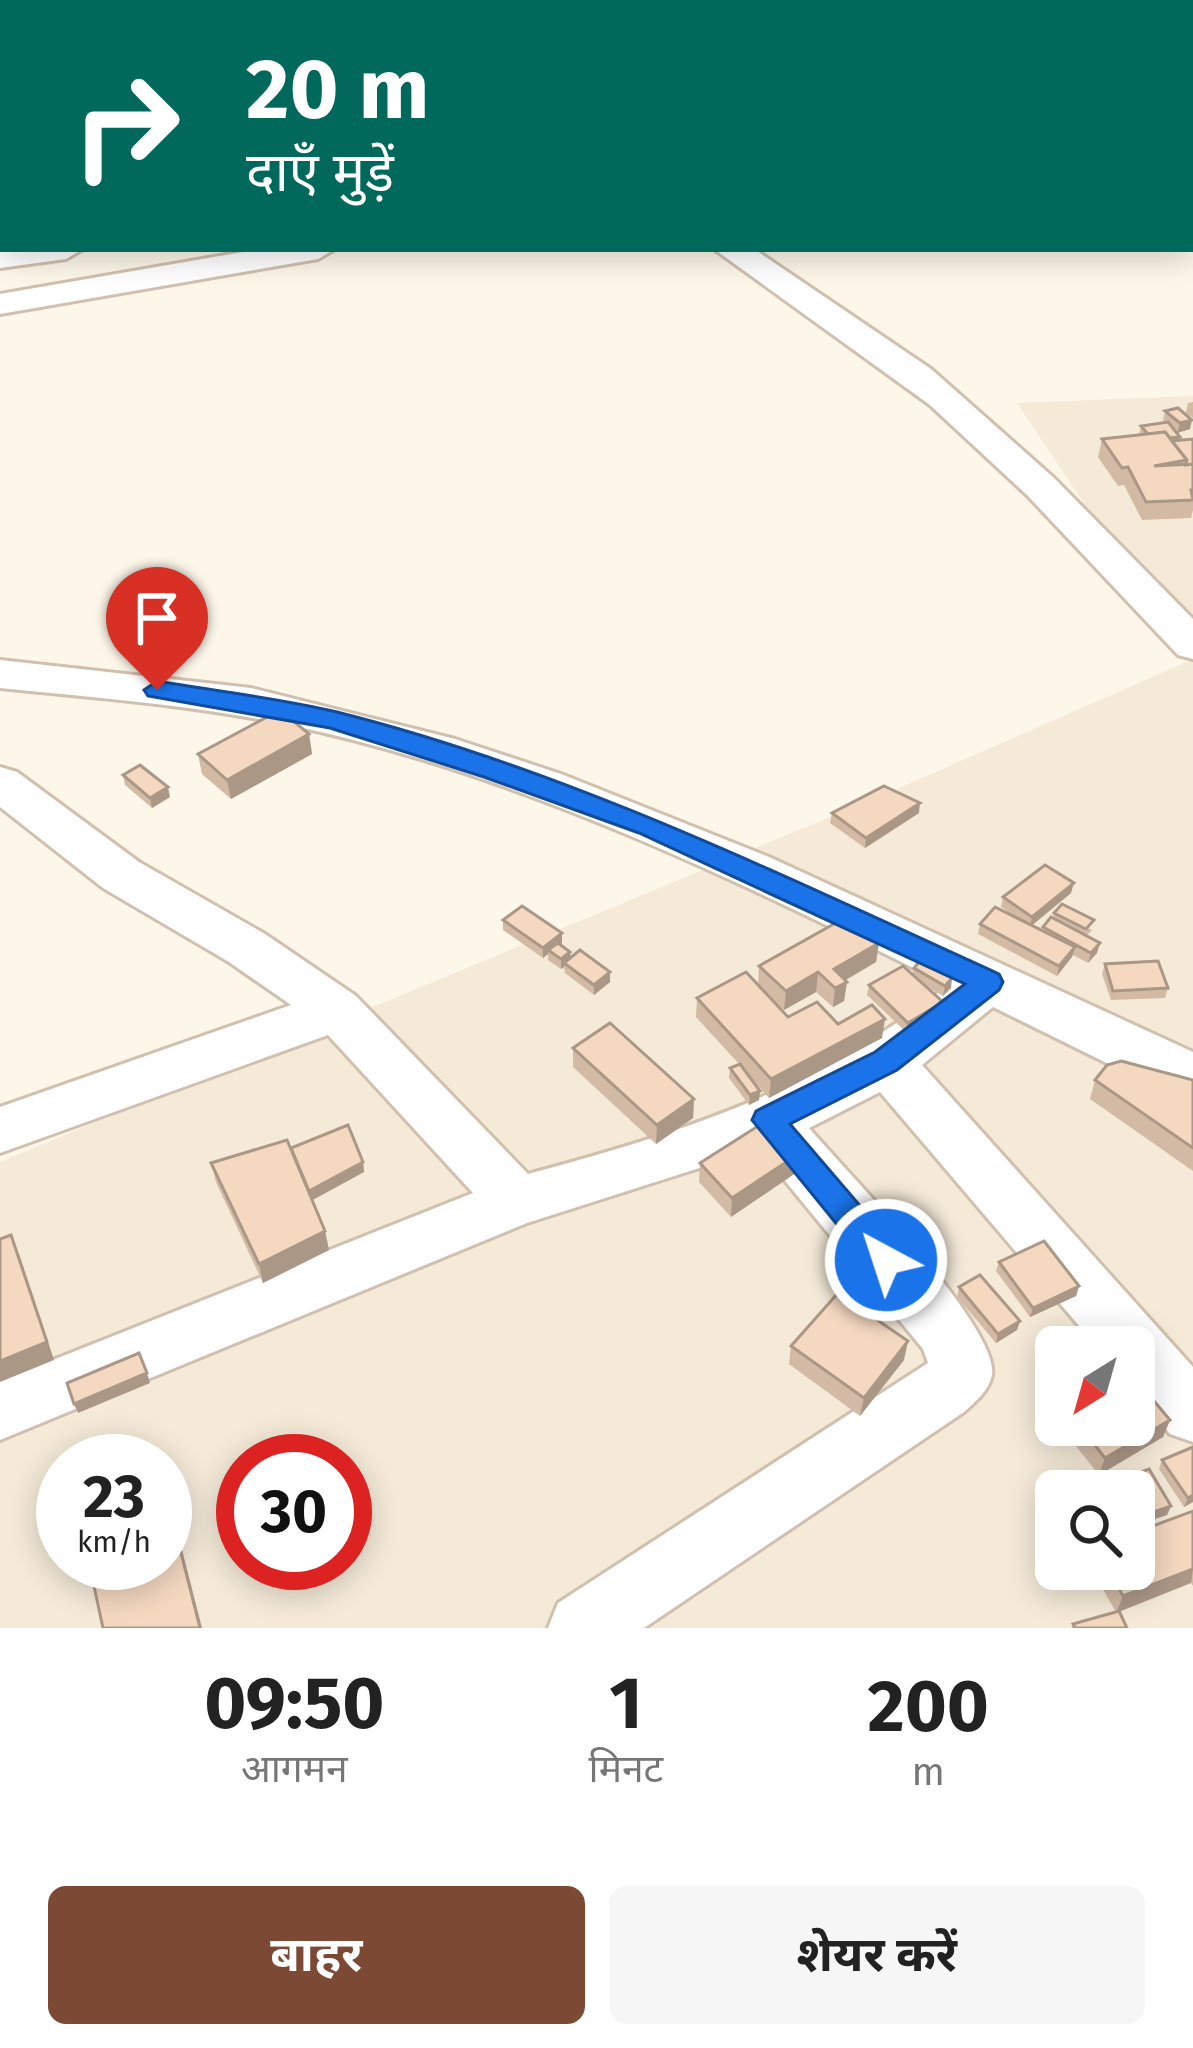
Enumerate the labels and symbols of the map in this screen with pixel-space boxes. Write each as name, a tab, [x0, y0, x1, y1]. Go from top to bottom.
pin	[106, 567, 208, 690]
position arrow	[823, 1197, 949, 1323]
north arrow	[1035, 1326, 1155, 1446]
speed limit sign: 30	[216, 1434, 372, 1590]

